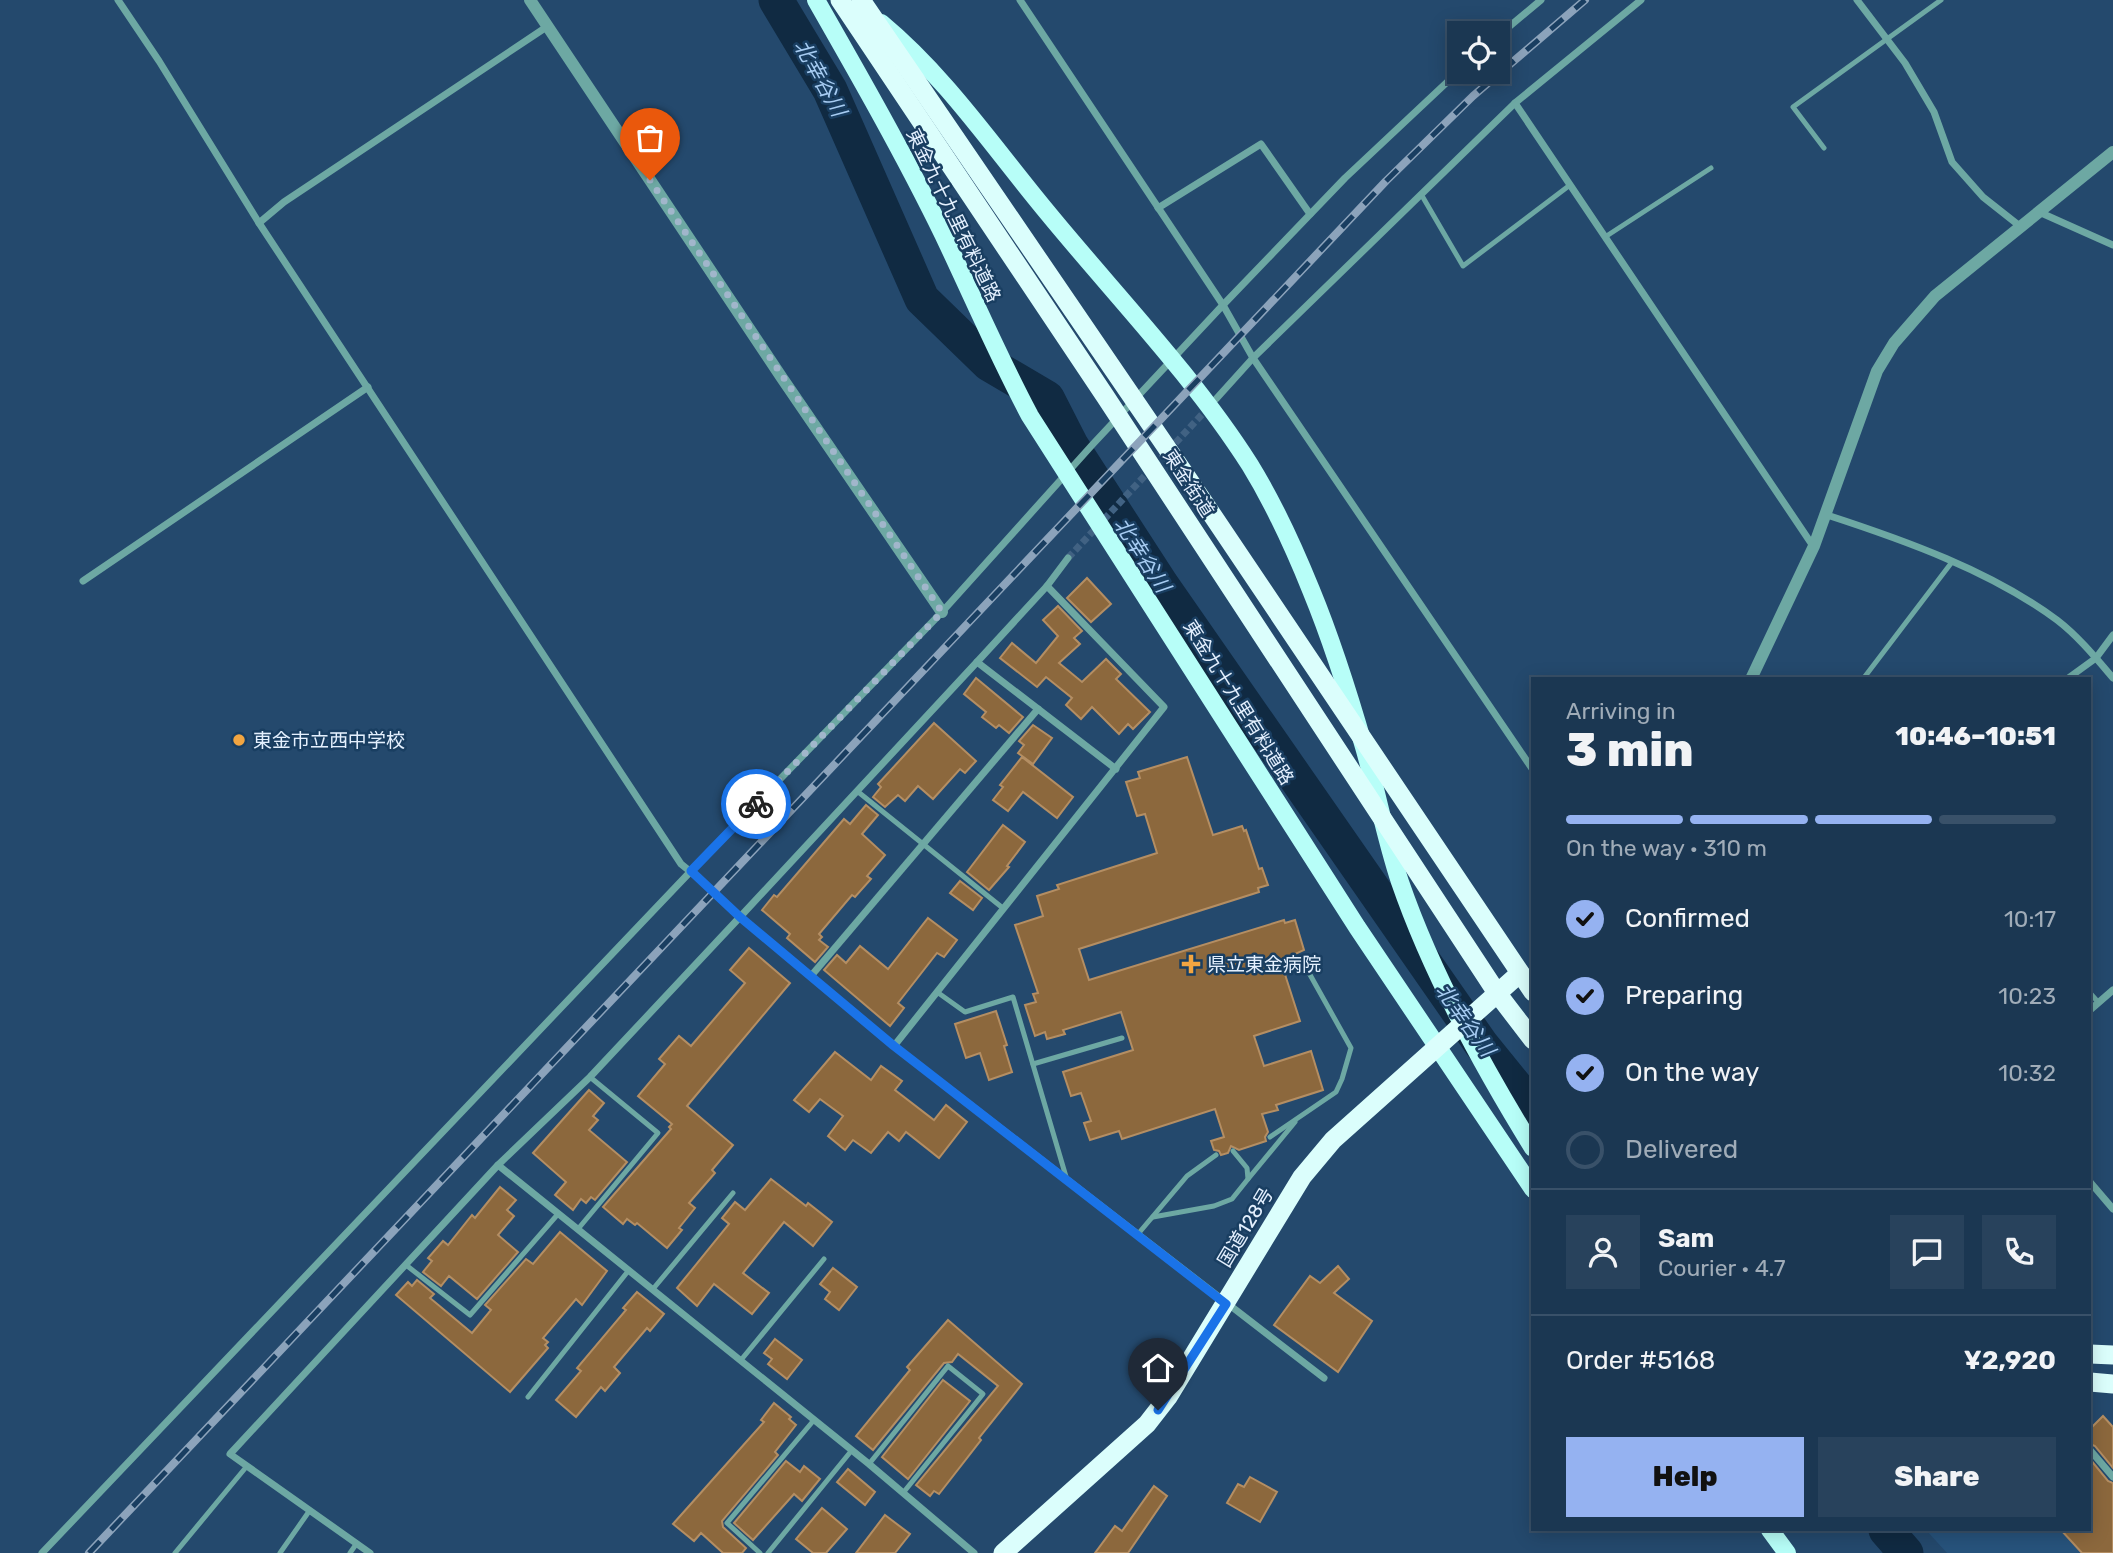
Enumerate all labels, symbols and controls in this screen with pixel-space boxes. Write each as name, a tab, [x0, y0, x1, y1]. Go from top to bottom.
map controls	[1447, 21, 1510, 84]
button: locate	[1447, 21, 1510, 84]
water label: 北幸谷川	[789, 35, 853, 122]
pin	[620, 108, 680, 180]
icon: bag	[631, 119, 669, 157]
street label: 東金九十九里有料道路	[902, 125, 1006, 306]
street label: 東金街道	[1158, 445, 1219, 521]
water label: 北幸谷川	[1109, 513, 1177, 598]
street label: 東金九十九里有料道路	[1178, 616, 1299, 789]
text: Arriving in	[1566, 697, 1676, 725]
text: 10:46–10:51	[1895, 721, 2056, 752]
text: 3 min	[1566, 723, 1694, 778]
place label: 東金市立西中学校	[253, 729, 405, 752]
marker: 東金市立西中学校	[231, 732, 247, 748]
courier	[721, 769, 791, 839]
icon: bike	[737, 785, 775, 823]
text: On the way · 310 m	[1566, 834, 1767, 862]
icon: check	[1566, 900, 1604, 938]
text: Confirmed	[1625, 903, 1750, 934]
text: 10:17	[2004, 905, 2056, 933]
place label: 県立東金病院	[1207, 953, 1321, 976]
marker: 県立東金病院	[1181, 954, 1201, 974]
icon: check	[1566, 977, 1604, 1015]
water label: 北幸谷川	[1431, 978, 1501, 1063]
text: Preparing	[1625, 980, 1743, 1011]
text: 10:23	[1998, 982, 2056, 1010]
icon: check	[1566, 1054, 1604, 1092]
text: On the way	[1625, 1057, 1759, 1088]
text: 10:32	[1998, 1059, 2056, 1087]
text: Delivered	[1625, 1134, 1738, 1165]
street label: 国道128号	[1213, 1183, 1278, 1271]
button: person	[1566, 1215, 1640, 1289]
button: chat	[1890, 1215, 1964, 1289]
button: phone	[1982, 1215, 2056, 1289]
text: Sam	[1658, 1223, 1714, 1254]
text: Courier · 4.7	[1658, 1254, 1785, 1282]
pin	[1128, 1338, 1188, 1410]
text: Order #5168	[1566, 1345, 1715, 1376]
text: ¥2,920	[1964, 1345, 2056, 1376]
icon: home	[1139, 1349, 1177, 1387]
button: Help	[1566, 1437, 1804, 1517]
button: Share	[1818, 1437, 2056, 1517]

